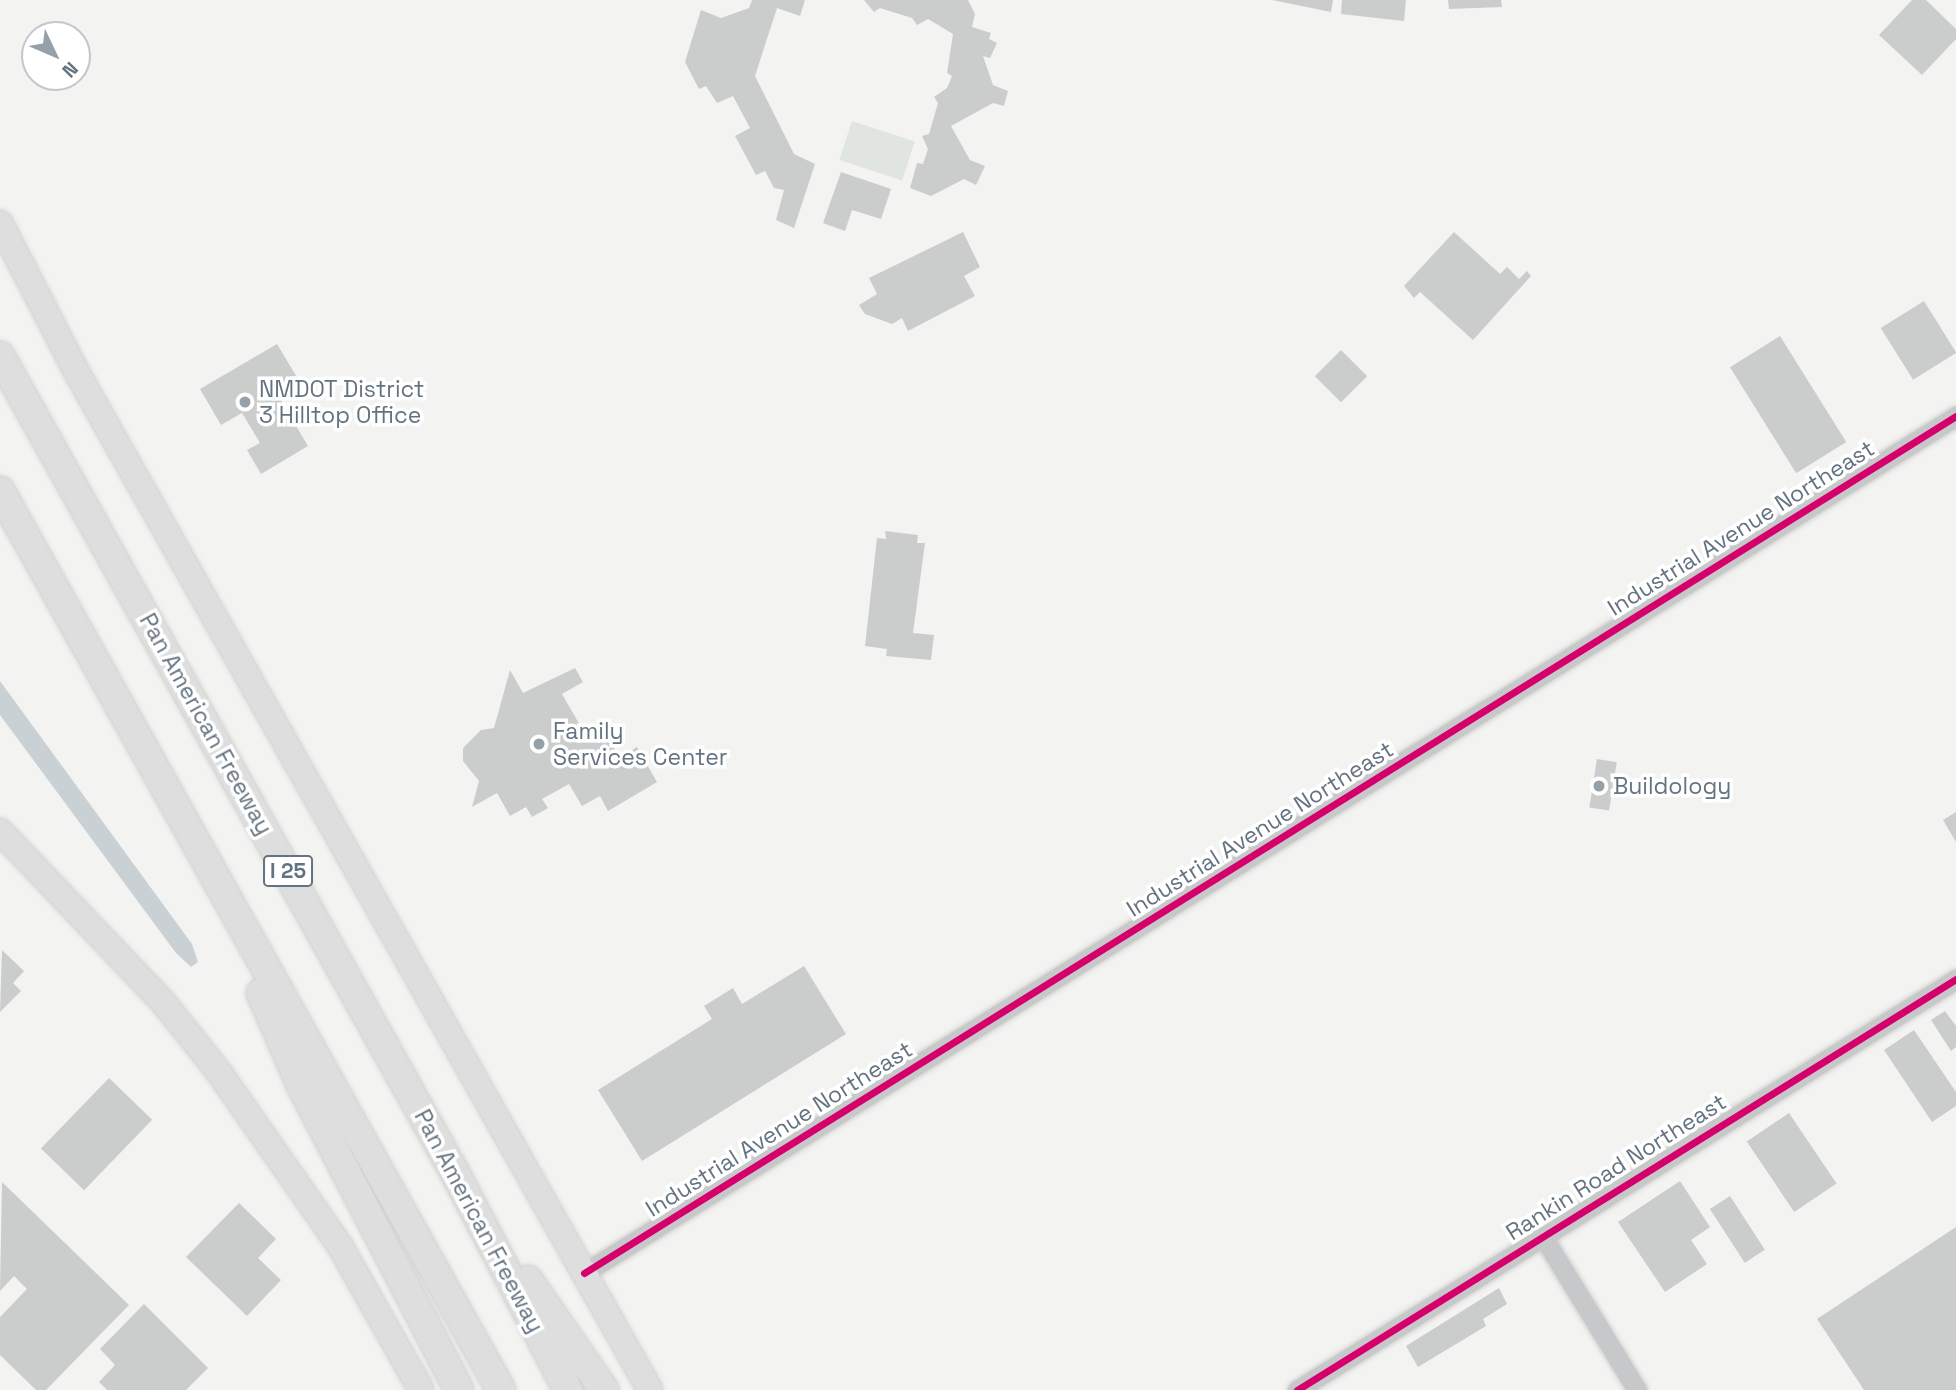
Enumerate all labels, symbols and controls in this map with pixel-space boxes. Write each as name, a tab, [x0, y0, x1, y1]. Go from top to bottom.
north arrow	[21, 21, 91, 91]
text: N	[57, 56, 83, 83]
place label: NMDOT District 3 Hilltop Office	[259, 375, 425, 429]
marker: NMDOT District 3 Hilltop Office	[237, 394, 253, 410]
street label: Industrial Avenue Northeast	[1603, 434, 1879, 622]
street label: Pan American Freeway	[134, 608, 278, 840]
place label: Family Services Center	[553, 717, 727, 771]
street label: Industrial Avenue Northeast	[1122, 735, 1398, 923]
marker: Family Services Center	[531, 736, 547, 752]
place label: Buildology	[1613, 772, 1731, 800]
marker: Buildology	[1591, 778, 1607, 794]
road number: I 25	[262, 854, 314, 888]
street label: Industrial Avenue Northeast	[641, 1035, 917, 1223]
street label: Rankin Road Northeast	[1501, 1088, 1731, 1246]
street label: Pan American Freeway	[408, 1105, 550, 1337]

